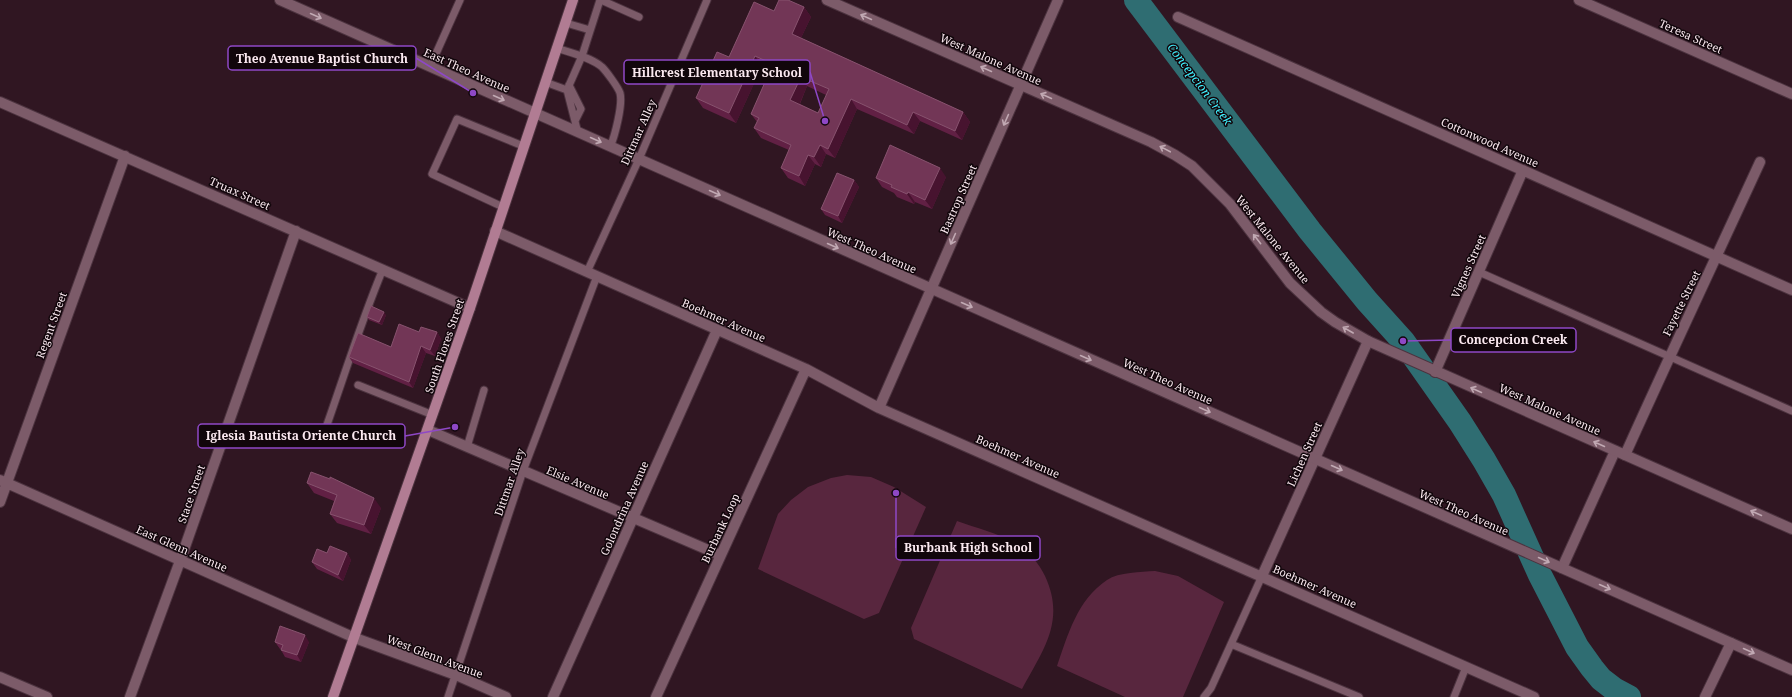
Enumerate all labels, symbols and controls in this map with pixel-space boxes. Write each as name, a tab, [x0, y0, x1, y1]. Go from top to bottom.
one-way arrow	[310, 13, 322, 20]
one-way arrow	[861, 13, 873, 20]
street label: Teresa Street	[1657, 15, 1725, 57]
street label: West Malone Avenue	[938, 30, 1044, 88]
water label: Concepcion Creek	[1164, 40, 1237, 129]
street label: East Theo Avenue	[422, 44, 513, 96]
callout: Theo Avenue Baptist Church	[228, 46, 416, 70]
text: Theo Avenue Baptist Church	[236, 50, 408, 67]
callout: Hillcrest Elementary School	[624, 60, 810, 84]
text: Hillcrest Elementary School	[632, 64, 803, 81]
one-way arrow	[980, 65, 992, 72]
one-way arrow	[1041, 92, 1053, 99]
one-way arrow	[492, 95, 504, 102]
street label: Dittmar Alley	[617, 96, 660, 167]
one-way arrow	[1001, 114, 1009, 126]
street label: Cottonwood Avenue	[1439, 114, 1541, 170]
one-way arrow	[589, 137, 601, 145]
one-way arrow	[1159, 145, 1171, 153]
street label: Bastrop Street	[936, 162, 980, 236]
street label: Truax Street	[207, 173, 273, 213]
one-way arrow	[708, 190, 720, 197]
street label: West Malone Avenue	[1233, 192, 1313, 286]
street label: West Theo Avenue	[825, 224, 919, 277]
street label: Vignes Street	[1447, 232, 1489, 300]
one-way arrow	[949, 233, 957, 245]
one-way arrow	[1253, 233, 1262, 244]
one-way arrow	[827, 243, 839, 250]
street label: Fayette Street	[1659, 268, 1703, 338]
street label: Regent Street	[32, 290, 70, 360]
street label: Boehmer Avenue	[680, 295, 768, 345]
street label: South Flores Street	[421, 297, 467, 395]
one-way arrow	[961, 302, 973, 309]
one-way arrow	[1342, 325, 1354, 333]
callout: Concepcion Creek	[1451, 328, 1576, 352]
text: Concepcion Creek	[1458, 331, 1568, 348]
one-way arrow	[1080, 354, 1092, 362]
street label: West Theo Avenue	[1121, 355, 1215, 408]
street label: West Malone Avenue	[1497, 380, 1603, 438]
one-way arrow	[1470, 386, 1482, 393]
one-way arrow	[1199, 407, 1211, 414]
street label: Lichen Street	[1283, 419, 1325, 489]
callout: Iglesia Bautista Oriente Church	[198, 424, 405, 448]
text: Iglesia Bautista Oriente Church	[206, 427, 396, 444]
street label: Boehmer Avenue	[974, 431, 1062, 481]
one-way arrow	[1593, 440, 1605, 447]
street label: Dittmar Alley	[490, 445, 528, 518]
street label: Golondrina Avenue	[596, 458, 652, 558]
street label: Elsie Avenue	[544, 462, 612, 502]
street label: Stace Street	[174, 463, 208, 525]
one-way arrow	[1330, 465, 1342, 472]
street label: West Theo Avenue	[1417, 486, 1511, 539]
street label: Burbank Loop	[697, 491, 743, 565]
one-way arrow	[1751, 509, 1763, 516]
street label: East Glenn Avenue	[134, 521, 230, 575]
callout: Burbank High School	[896, 536, 1040, 560]
text: Burbank High School	[904, 539, 1033, 556]
one-way arrow	[1538, 557, 1550, 564]
street label: Boehmer Avenue	[1271, 561, 1359, 611]
one-way arrow	[1598, 584, 1610, 591]
street label: West Glenn Avenue	[385, 631, 485, 681]
one-way arrow	[1743, 648, 1755, 655]

